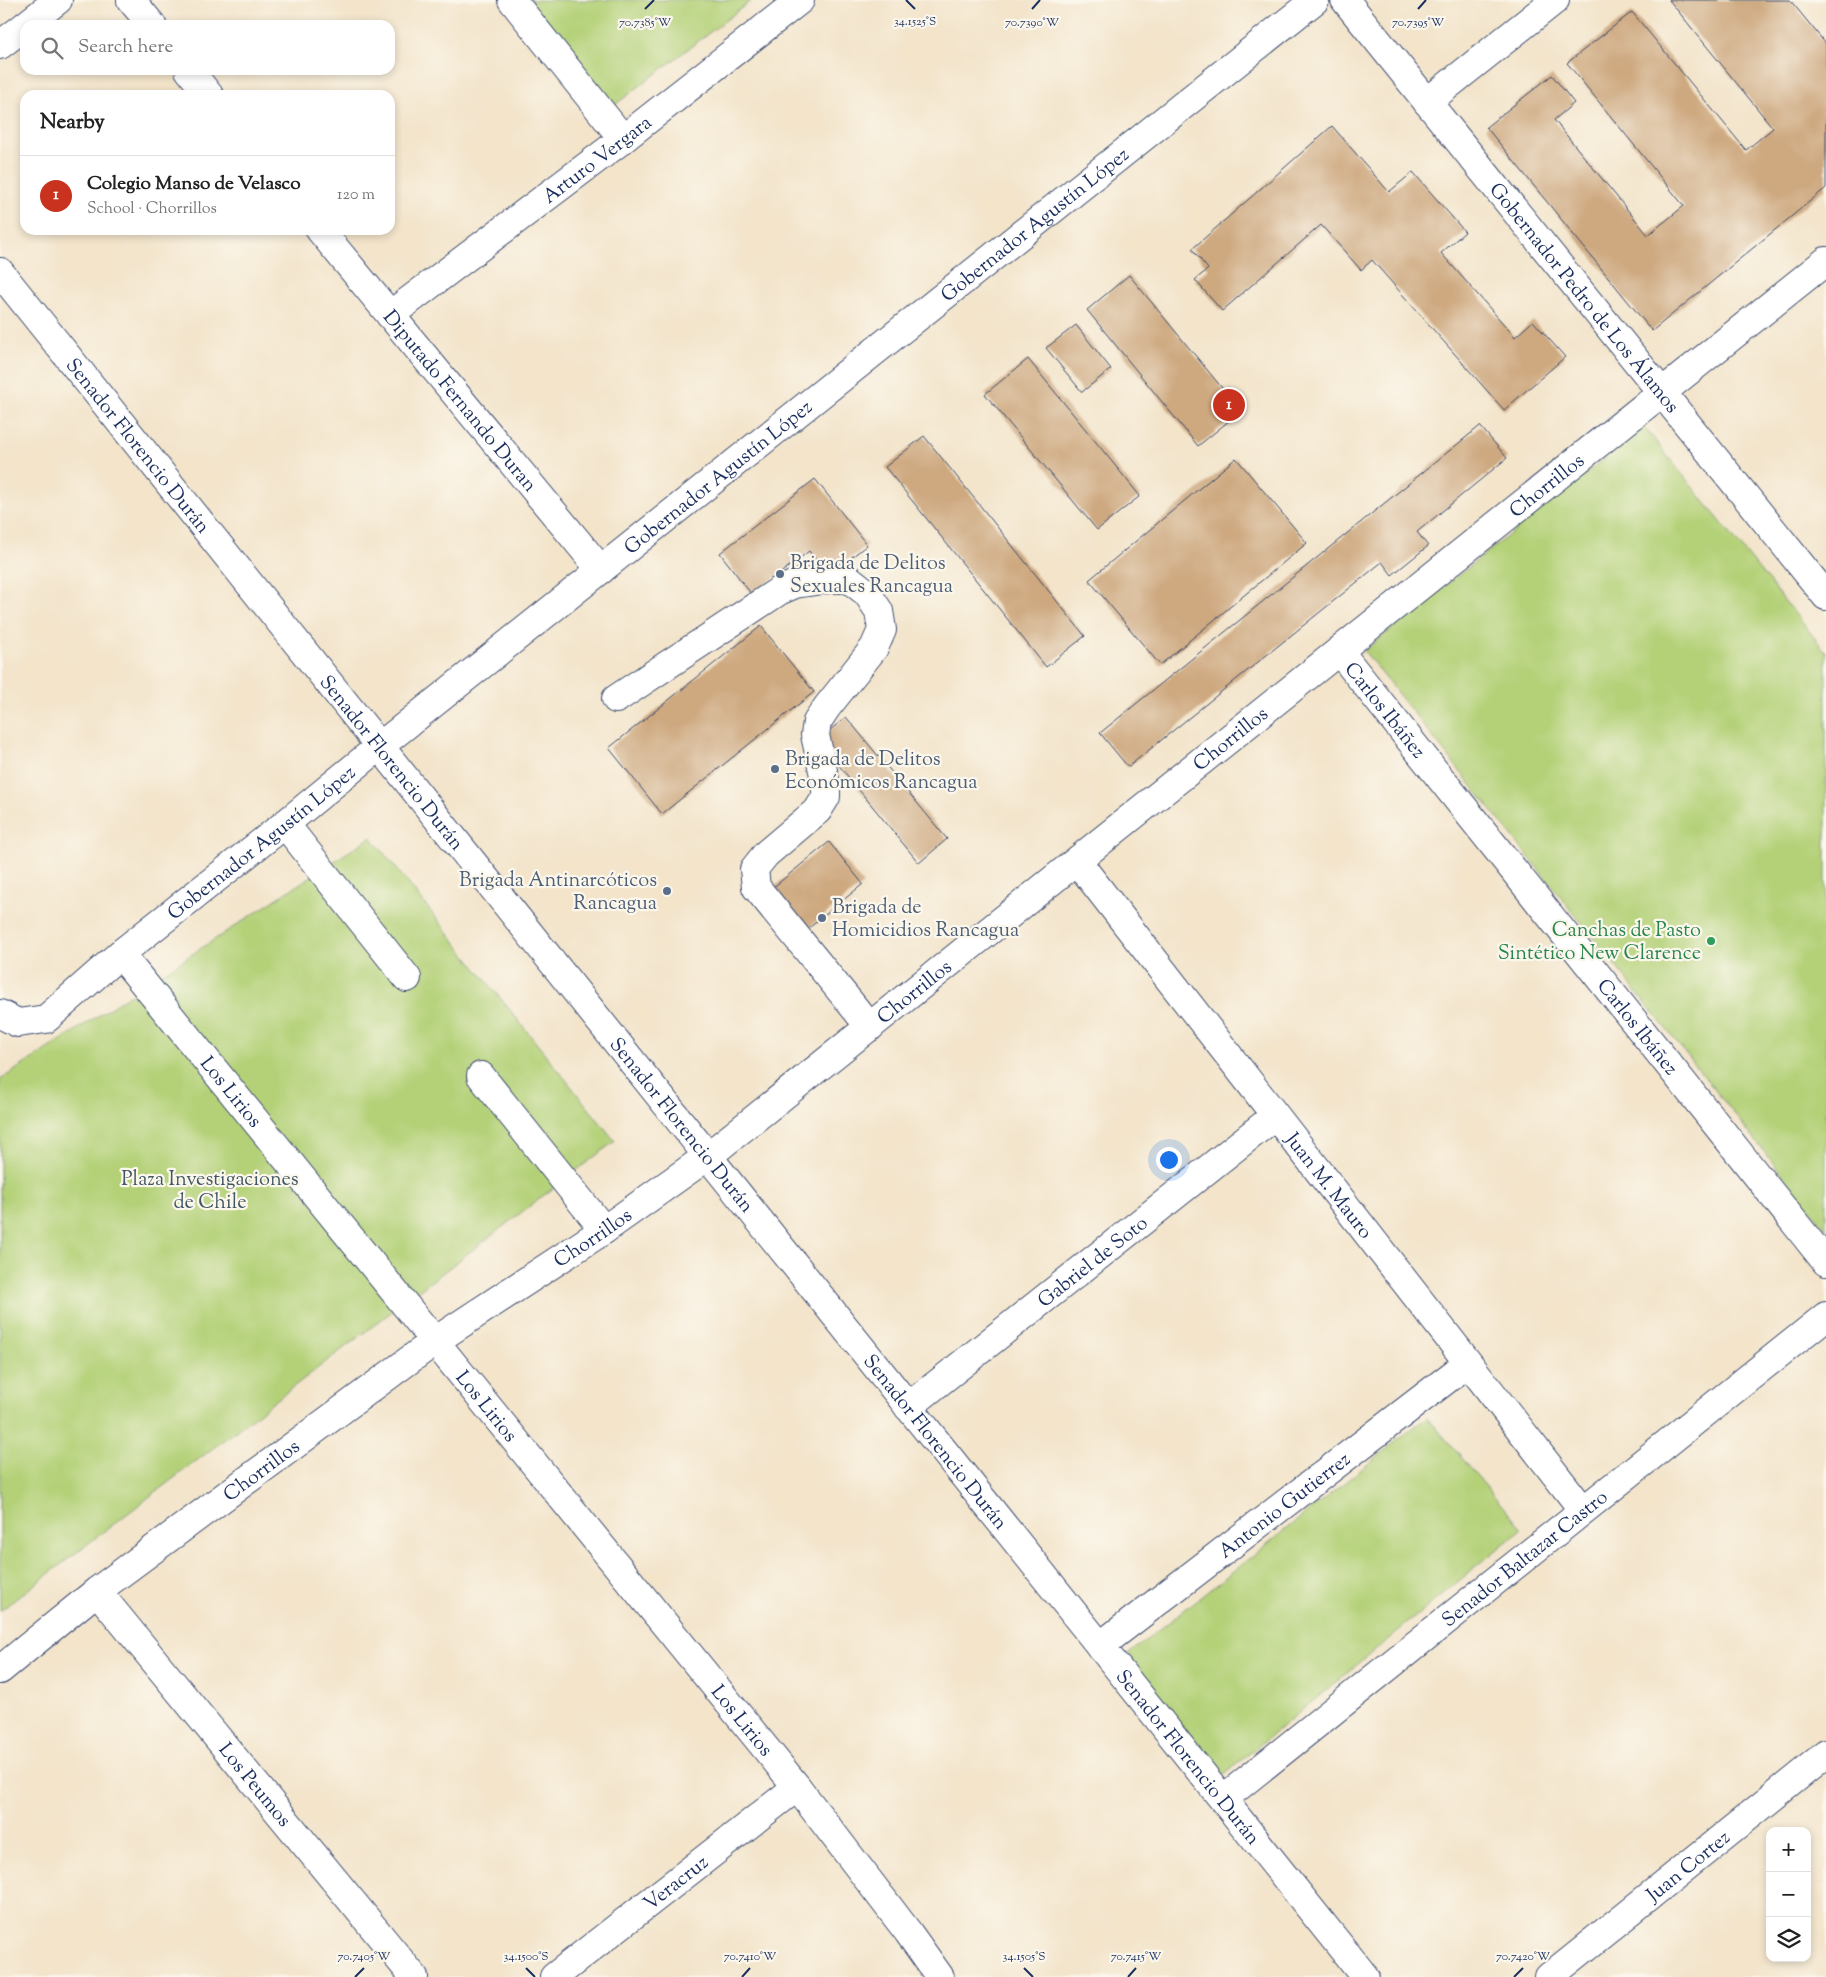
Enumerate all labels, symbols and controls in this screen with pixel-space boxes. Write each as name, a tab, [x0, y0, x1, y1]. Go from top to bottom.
text: 34.1525°S	[894, 13, 936, 31]
text: 70.7385°W	[619, 14, 672, 32]
text: 70.7390°W	[1005, 14, 1060, 32]
text: 70.7395°W	[1392, 14, 1445, 32]
search box	[20, 20, 395, 75]
icon: search	[38, 34, 66, 62]
text: Search here	[78, 34, 173, 61]
text: Nearby	[40, 108, 105, 138]
street label: Arturo Vergara	[537, 110, 659, 212]
street label: Gobernador Agustín López	[935, 142, 1136, 310]
text: Colegio Manso de Velasco	[87, 171, 301, 198]
street label: Gobernador Pedro de Los Álamos	[1481, 177, 1685, 421]
text: 1	[53, 184, 59, 207]
text: 120 m	[337, 184, 375, 207]
text: School · Chorrillos	[87, 198, 217, 221]
street label: Diputado Fernando Duran	[375, 305, 543, 499]
street label: Senador Florencio Durán	[57, 353, 216, 541]
pin: 1	[1213, 386, 1245, 424]
street label: Gobernador Agustín López	[619, 394, 820, 563]
street label: Chorrillos	[1504, 448, 1592, 526]
place label: Brigada de Delitos Sexuales Rancagua	[790, 550, 953, 602]
marker: Brigada de Delitos Sexuales Rancagua	[774, 568, 786, 580]
street label: Carlos Ibáñez	[1336, 657, 1431, 766]
street label: Senador Florencio Durán	[311, 670, 470, 858]
street label: Chorrillos	[1188, 701, 1276, 779]
place label: Brigada de Delitos Económicos Rancagua	[785, 746, 978, 798]
street label: Gobernador Agustín López	[162, 760, 363, 928]
marker: Brigada de Delitos Económicos Rancagua	[769, 763, 781, 775]
place label: Brigada Antinarcóticos Rancagua	[459, 867, 657, 919]
marker: Brigada Antinarcóticos Rancagua	[661, 885, 673, 897]
place label: Brigada de Homicidios Rancagua	[832, 894, 1019, 946]
marker: Brigada de Homicidios Rancagua	[816, 912, 828, 924]
place label: Canchas de Pasto Sintético New Clarence	[1498, 917, 1701, 969]
marker: Canchas de Pasto Sintético New Clarence	[1705, 935, 1717, 947]
street label: Chorrillos	[872, 954, 959, 1032]
street label: Carlos Ibáñez	[1589, 973, 1684, 1082]
street label: Senador Florencio Durán	[601, 1032, 760, 1220]
street label: Los Lirios	[192, 1051, 268, 1135]
street label: Juan M. Mauro	[1276, 1127, 1378, 1246]
your location	[1156, 1147, 1182, 1173]
park label: Plaza Investigaciones de Chile	[121, 1166, 299, 1218]
street label: Chorrillos	[549, 1202, 639, 1276]
street label: Gabriel de Soto	[1032, 1210, 1155, 1316]
street label: Senador Florencio Durán	[855, 1349, 1014, 1537]
street label: Los Lirios	[447, 1365, 523, 1449]
street label: Chorrillos	[218, 1434, 307, 1510]
street label: Antonio Gutierrez	[1213, 1446, 1358, 1567]
street label: Senador Baltazar Castro	[1436, 1484, 1615, 1635]
street label: Senador Florencio Durán	[1107, 1664, 1266, 1852]
street label: Los Lirios	[703, 1680, 779, 1764]
street label: Los Peumos	[210, 1737, 297, 1834]
street label: Juan Cortez	[1640, 1825, 1737, 1911]
map controls	[1766, 1827, 1811, 1962]
button: +	[1766, 1827, 1811, 1872]
street label: Veracruz	[638, 1849, 716, 1919]
button: −	[1766, 1872, 1811, 1917]
button: layers	[1766, 1917, 1811, 1962]
text: 70.7405°W	[338, 1948, 391, 1966]
text: 34.1500°S	[504, 1948, 548, 1966]
text: 70.7410°W	[724, 1948, 777, 1966]
text: 34.1505°S	[1003, 1948, 1045, 1966]
text: 70.7415°W	[1111, 1948, 1162, 1966]
text: 70.7420°W	[1496, 1948, 1551, 1966]

